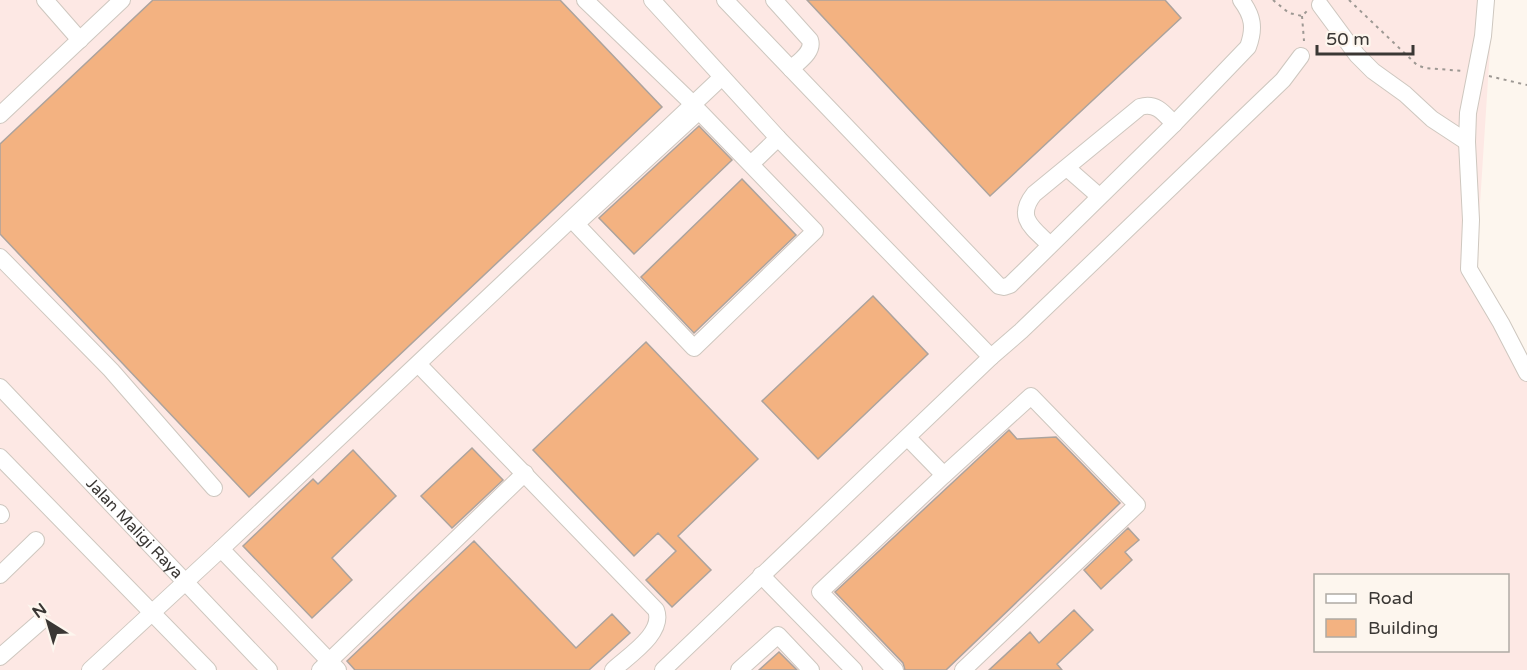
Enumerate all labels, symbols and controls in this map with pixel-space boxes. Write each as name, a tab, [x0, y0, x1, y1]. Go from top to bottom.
scale bar	[1317, 18, 1413, 56]
text: 50 m	[1326, 28, 1370, 50]
street label: Jalan Maligi Raya	[82, 474, 187, 583]
legend	[1314, 574, 1509, 652]
text: Road	[1368, 587, 1413, 609]
north arrow	[18, 592, 78, 652]
text: N	[28, 599, 51, 623]
text: Building	[1368, 617, 1438, 639]

